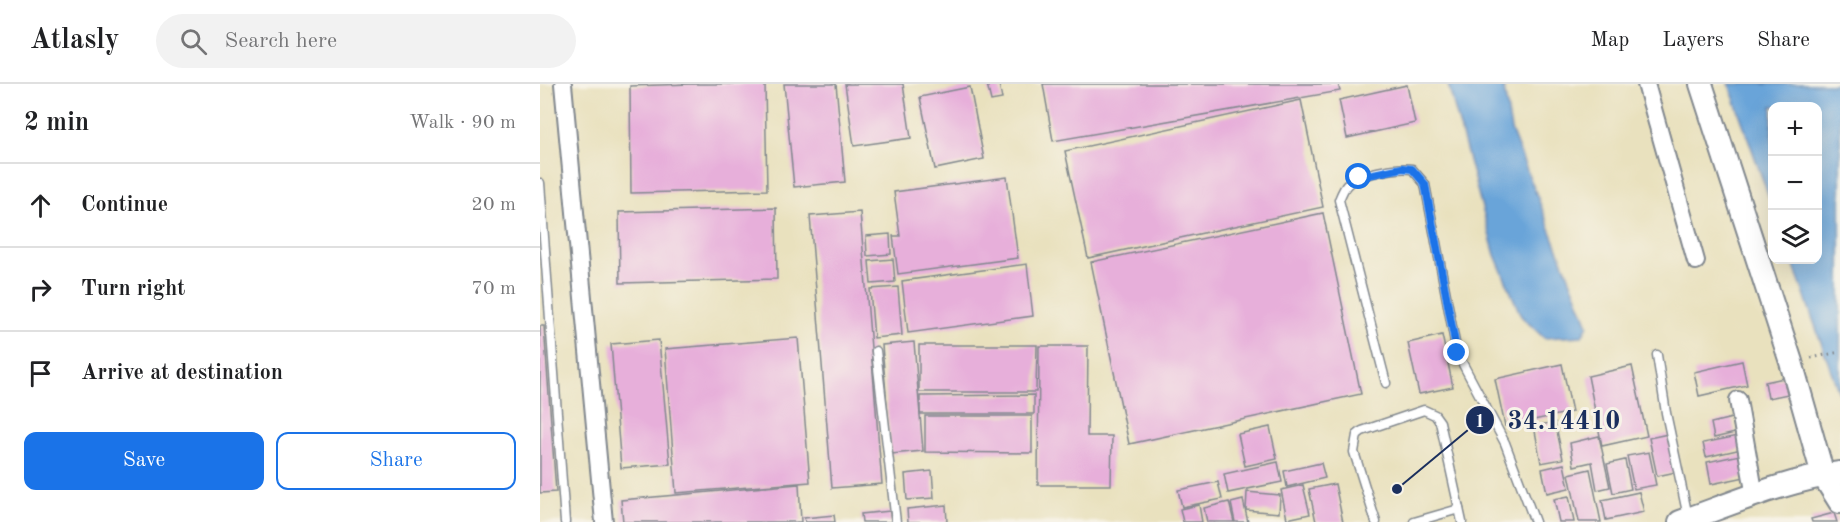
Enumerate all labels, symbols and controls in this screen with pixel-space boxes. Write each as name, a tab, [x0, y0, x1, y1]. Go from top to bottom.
search box	[156, 14, 576, 68]
icon: search	[177, 25, 210, 58]
text: Atlasly	[30, 27, 120, 55]
text: Search here	[225, 30, 337, 52]
text: Map	[1590, 30, 1629, 51]
text: Layers	[1662, 30, 1724, 51]
text: Share	[1757, 30, 1810, 51]
map controls	[1768, 102, 1822, 264]
button: +	[1768, 102, 1822, 156]
text: 2 min	[24, 110, 89, 136]
text: Walk · 90 m	[409, 113, 516, 133]
button: −	[1768, 156, 1822, 210]
route start	[1345, 163, 1371, 189]
icon: ahead	[24, 189, 57, 222]
text: Continue	[81, 194, 168, 216]
text: 20 m	[471, 195, 516, 215]
button: layers	[1768, 210, 1822, 264]
icon: right	[24, 273, 57, 306]
text: Turn right	[81, 278, 185, 300]
text: 70 m	[471, 279, 516, 299]
route end	[1443, 339, 1469, 365]
icon: arrive	[24, 357, 57, 390]
text: Arrive at destination	[81, 362, 283, 384]
callout: 34.14410	[1465, 398, 1632, 442]
text: 34.14410	[1508, 409, 1620, 435]
text: 1	[1475, 413, 1485, 431]
button: Save	[24, 432, 264, 490]
button: Share	[276, 432, 516, 490]

